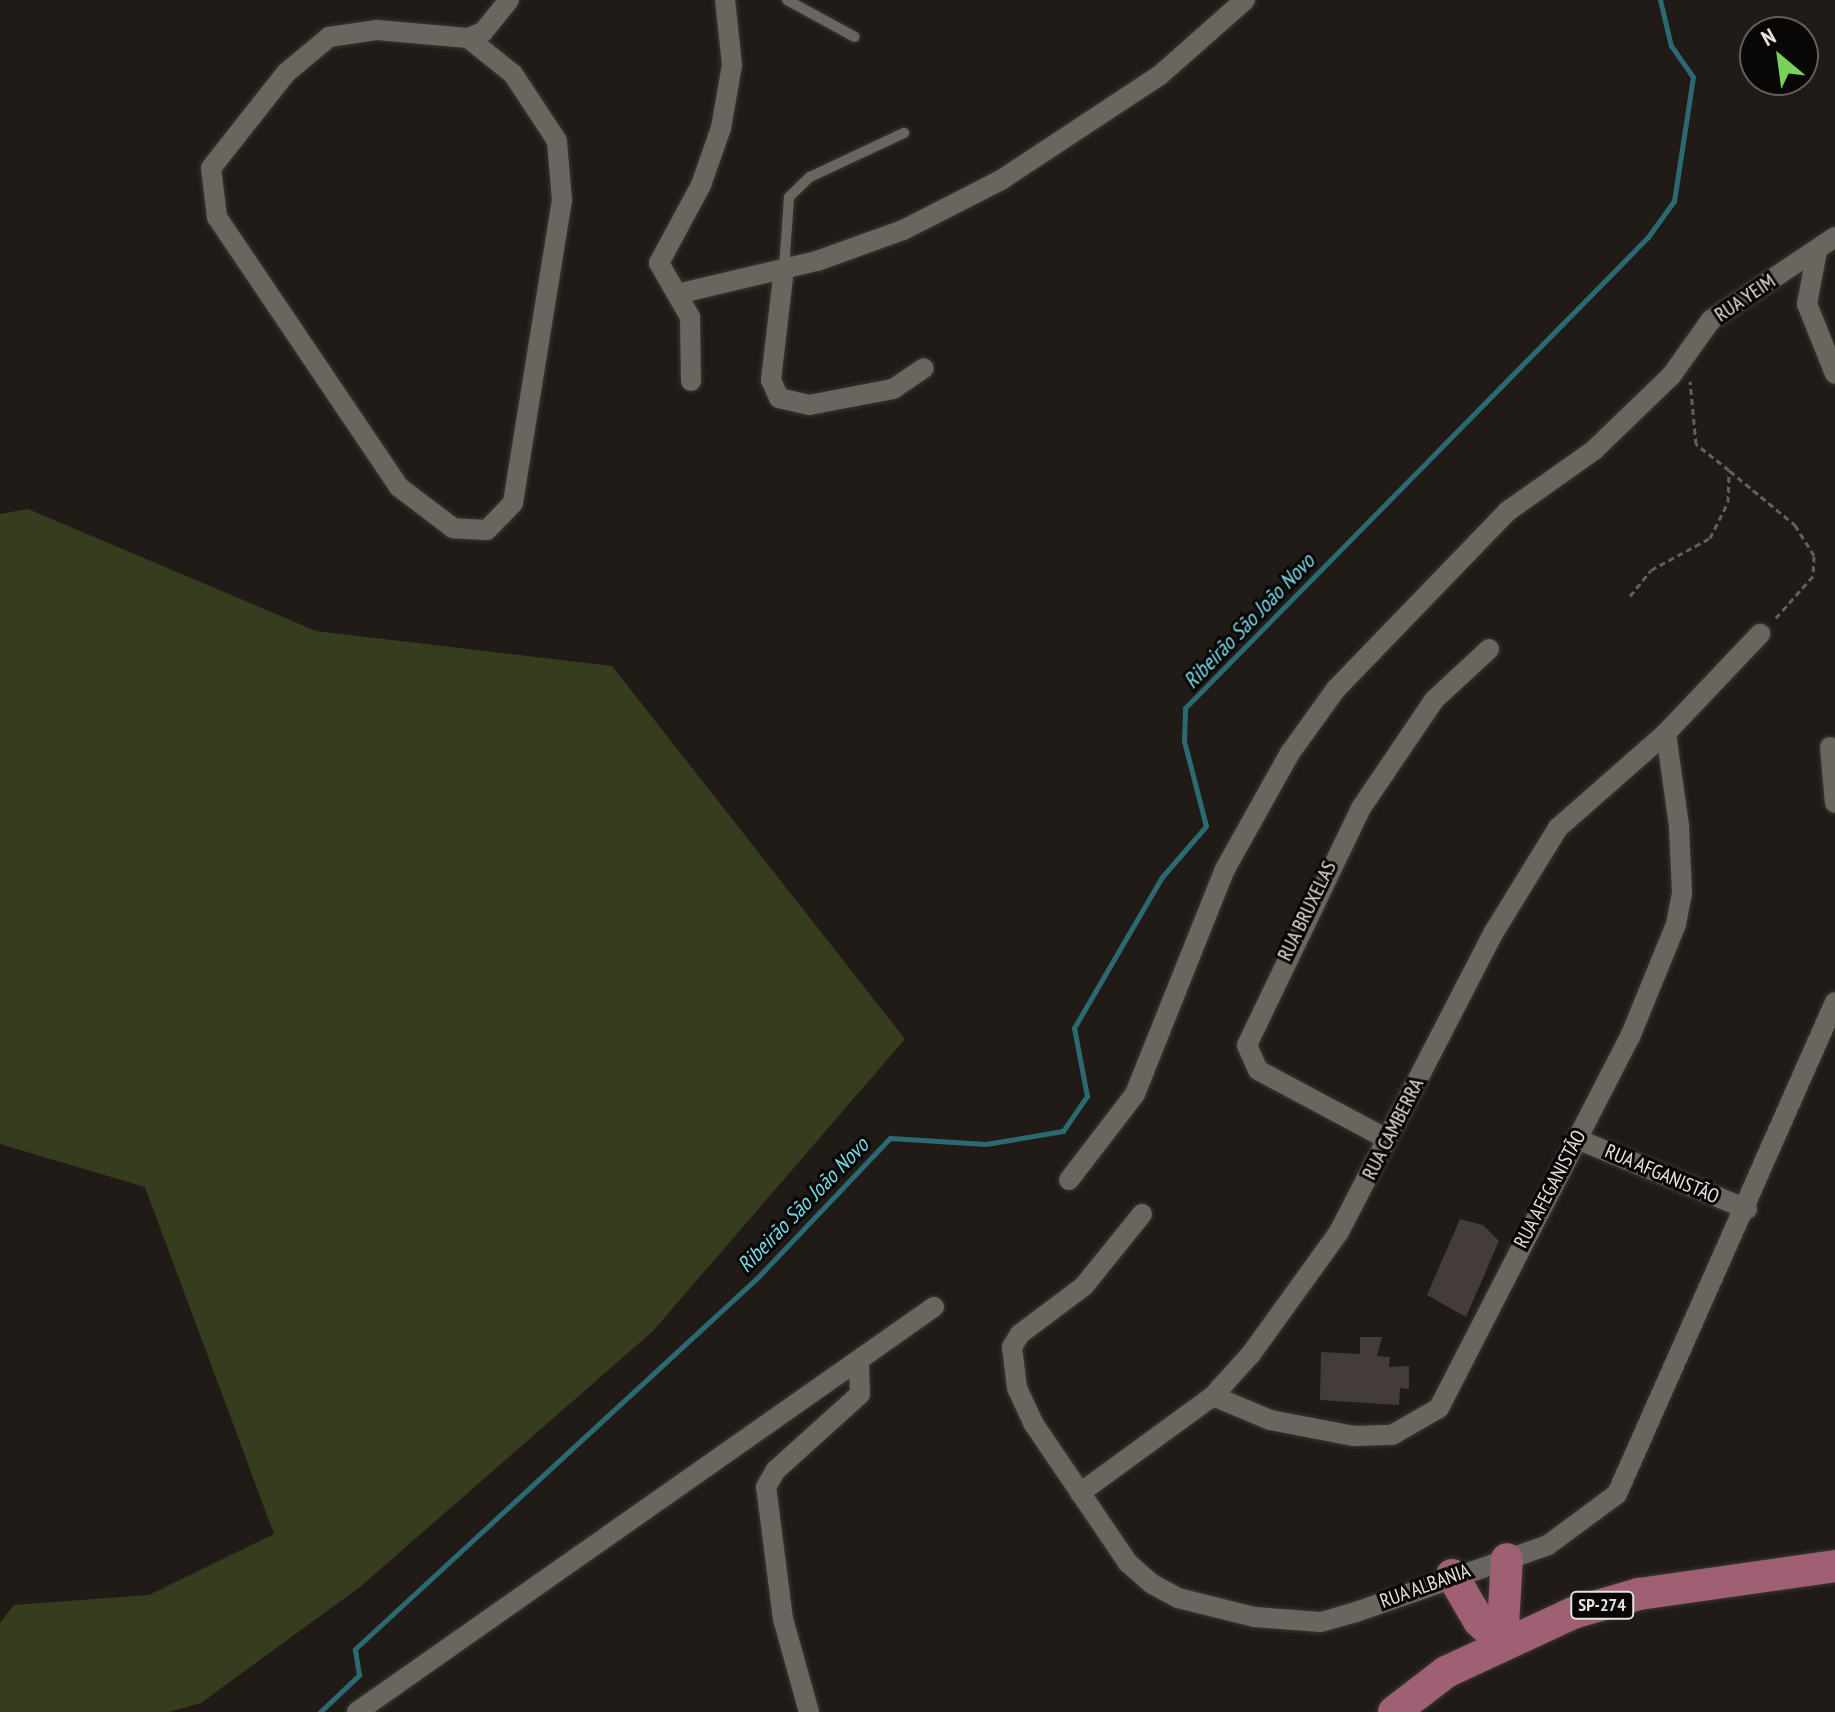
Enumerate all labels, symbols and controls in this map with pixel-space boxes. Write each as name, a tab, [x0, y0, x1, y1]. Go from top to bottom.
north arrow	[1739, 16, 1819, 96]
text: N	[1756, 22, 1780, 52]
street label: RUA YEIM	[1710, 269, 1780, 327]
water label: Ribeirão São João Novo	[1178, 548, 1320, 694]
street label: RUA BRUXELAS	[1273, 857, 1341, 965]
street label: RUA CAMBERRA	[1357, 1074, 1429, 1184]
street label: RUA AFEGANISTÃO	[1509, 1125, 1591, 1253]
water label: Ribeirão São João Novo	[732, 1132, 874, 1278]
street label: RUA AFGANISTÃO	[1601, 1139, 1723, 1209]
street label: RUA ALBANIA	[1376, 1558, 1474, 1614]
road number: SP-274	[1570, 1591, 1634, 1619]

